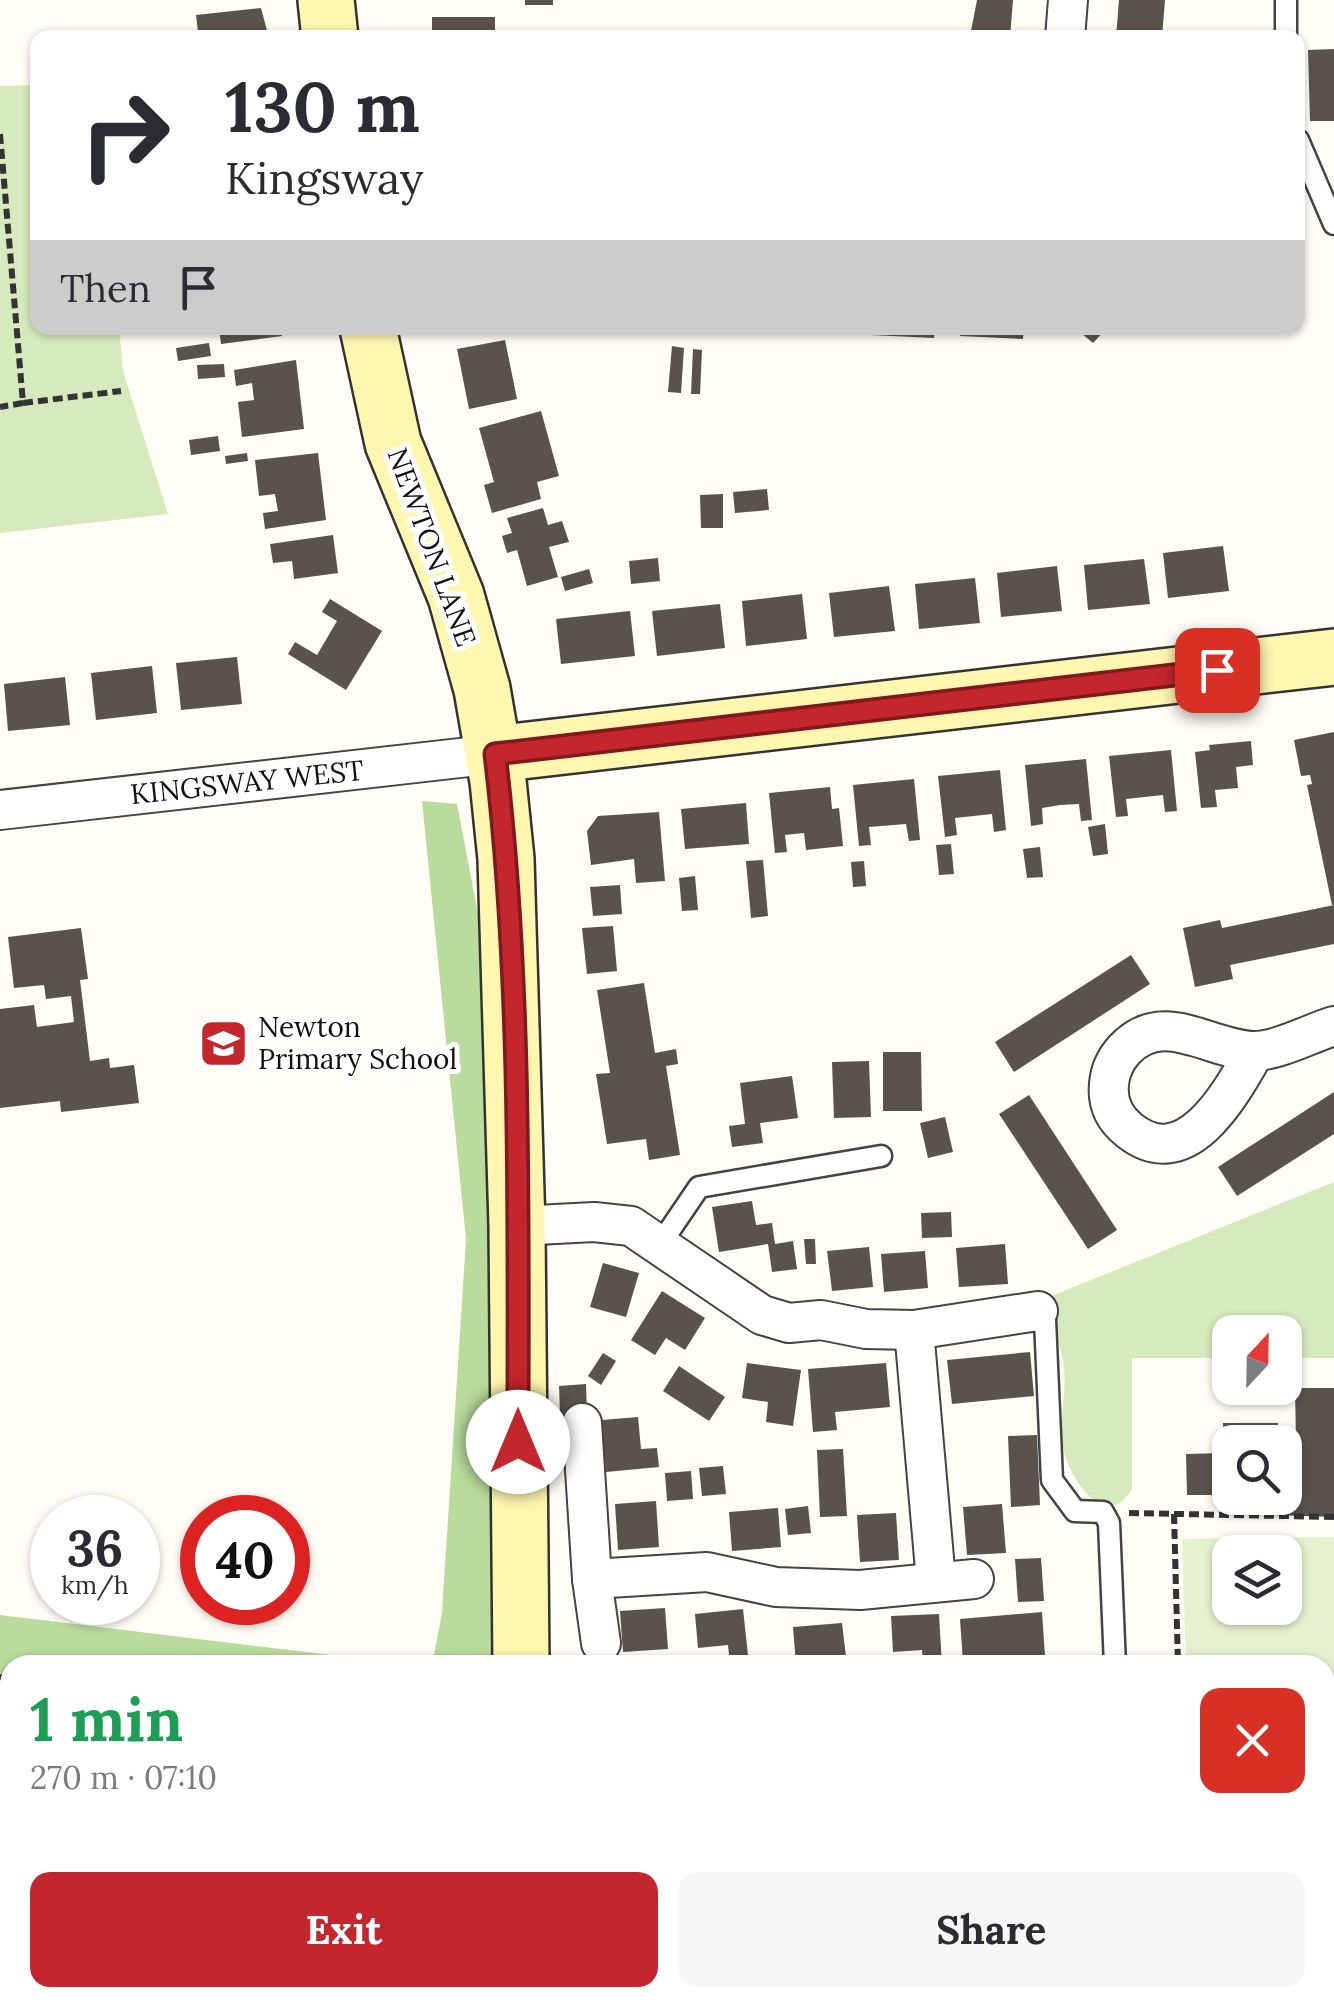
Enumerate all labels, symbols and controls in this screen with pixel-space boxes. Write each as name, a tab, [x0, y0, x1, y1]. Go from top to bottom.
text: 130 m	[225, 62, 420, 151]
icon: right	[60, 70, 190, 200]
text: Kingsway	[225, 149, 424, 206]
icon: arrive	[171, 260, 226, 315]
text: Then	[60, 264, 151, 312]
street label: NEWTON LANE	[379, 443, 485, 651]
pin	[1175, 628, 1260, 713]
icon: arrive	[1190, 643, 1245, 698]
street label: KINGSWAY WEST	[129, 752, 365, 812]
place label: Newton Primary School	[258, 1009, 457, 1077]
school or university icon: Newton Primary School	[197, 1017, 249, 1069]
north arrow	[1212, 1315, 1302, 1405]
map controls	[1212, 1315, 1302, 1625]
position arrow	[466, 1390, 570, 1494]
button: search	[1212, 1425, 1302, 1515]
speed limit sign: 40	[180, 1495, 310, 1625]
text: 36	[67, 1516, 123, 1580]
button: layers	[1212, 1535, 1302, 1625]
text: km/h	[61, 1569, 129, 1601]
text: 1 min	[30, 1681, 183, 1757]
button: close	[1200, 1688, 1305, 1793]
text: 270 m · 07:10	[30, 1757, 217, 1798]
button: Exit	[30, 1872, 658, 1987]
button: Share	[678, 1872, 1305, 1987]

